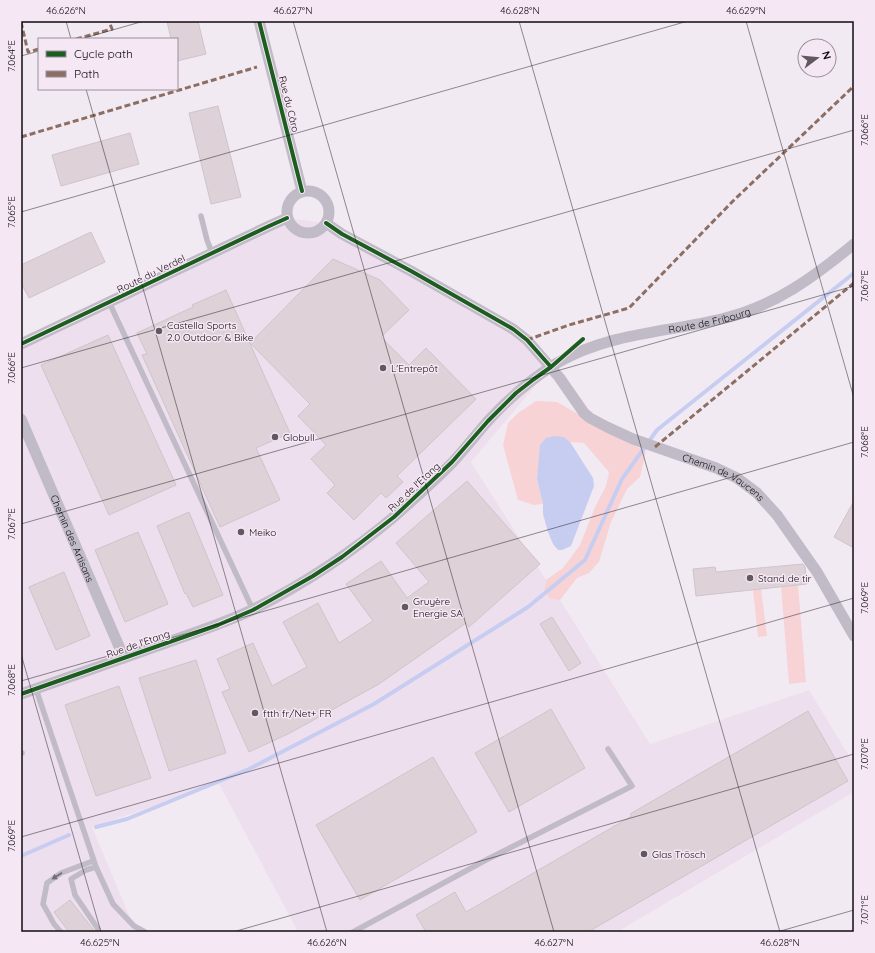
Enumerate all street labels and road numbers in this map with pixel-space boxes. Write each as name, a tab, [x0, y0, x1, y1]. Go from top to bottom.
street label: Rue du Câro	[276, 74, 302, 134]
street label: Route du Verdel	[115, 252, 187, 296]
street label: Route de Fribourg	[667, 304, 752, 336]
street label: Chemin de Vaucens	[681, 450, 768, 504]
street label: Rue de l'Etang	[385, 460, 443, 514]
street label: Chemin des Artisans	[48, 493, 97, 584]
street label: Rue de l'Etang	[104, 627, 172, 661]

